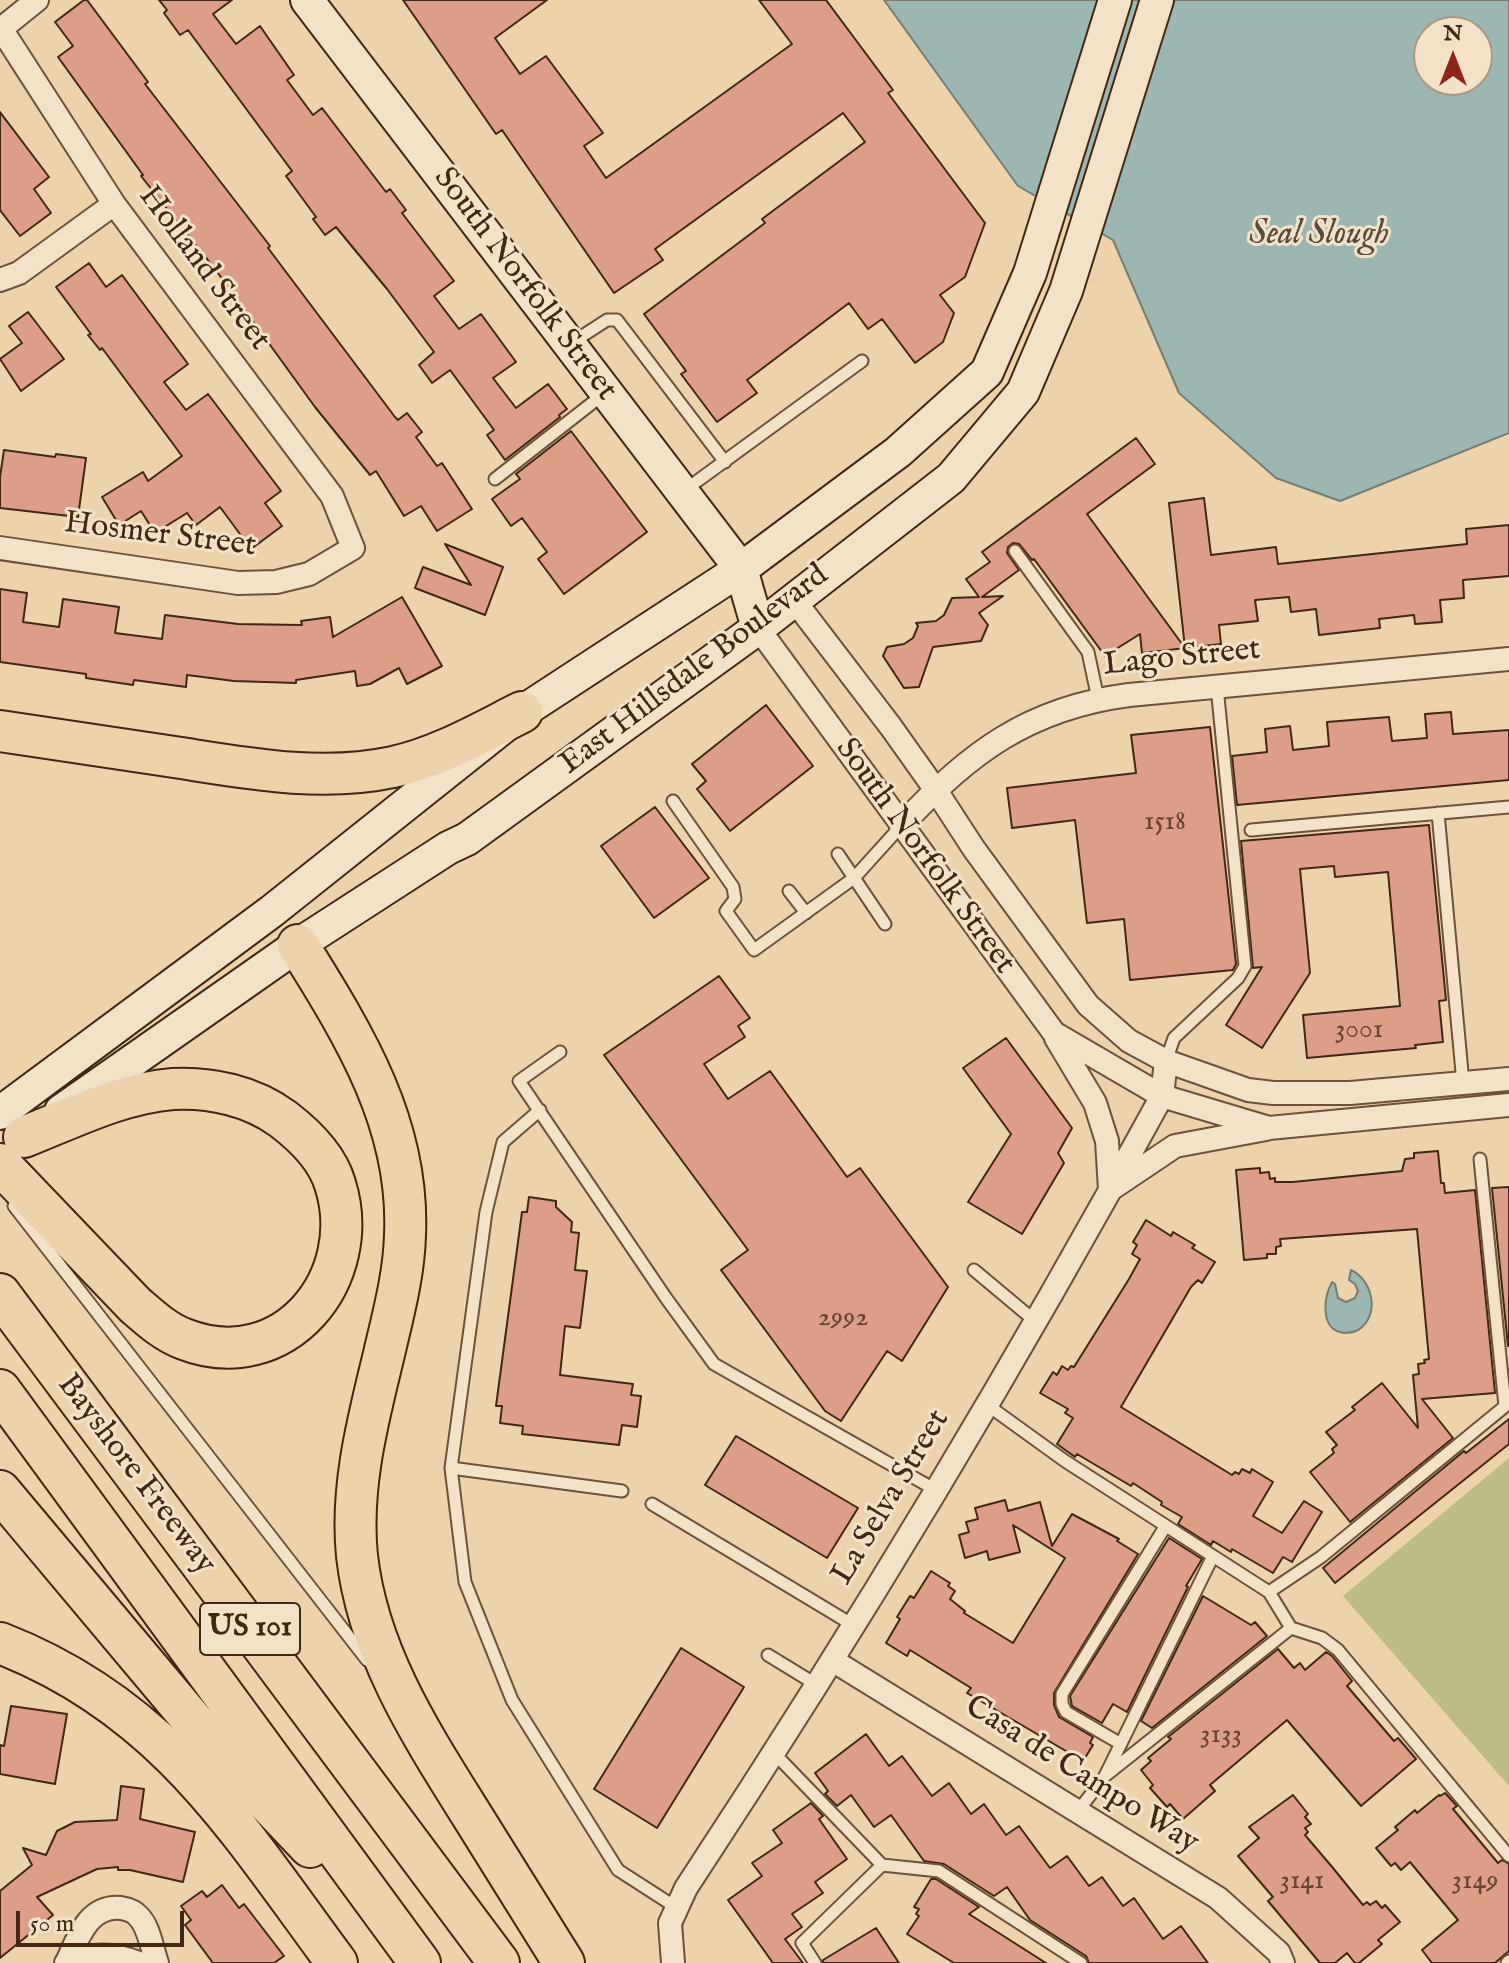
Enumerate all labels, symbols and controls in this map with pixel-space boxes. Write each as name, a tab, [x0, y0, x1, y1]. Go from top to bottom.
north arrow	[1413, 16, 1493, 96]
text: N	[1443, 20, 1463, 48]
street label: South Norfolk Street	[424, 161, 624, 409]
street label: Holland Street	[129, 179, 277, 359]
water label: Seal Slough	[1249, 216, 1389, 256]
street label: Hosmer Street	[62, 505, 258, 567]
street label: East Hillsdale Boulevard	[553, 558, 837, 784]
street label: Lago Street	[1102, 632, 1262, 686]
street label: South Norfolk Street	[826, 732, 1022, 982]
house number: 1518	[1144, 806, 1186, 840]
house number: 3001	[1335, 1014, 1383, 1048]
house number: 2992	[818, 1302, 868, 1336]
street label: Bayshore Freeway	[47, 1367, 223, 1583]
street label: La Selva Street	[825, 1403, 959, 1593]
road number: US 101	[200, 1603, 300, 1655]
street label: Casa de Campo Way	[957, 1689, 1205, 1863]
house number: 3133	[1200, 1719, 1242, 1753]
house number: 3141	[1279, 1865, 1325, 1899]
house number: 3149	[1452, 1865, 1498, 1899]
scale bar	[20, 1895, 188, 1945]
text: 50 m	[30, 1909, 74, 1940]

